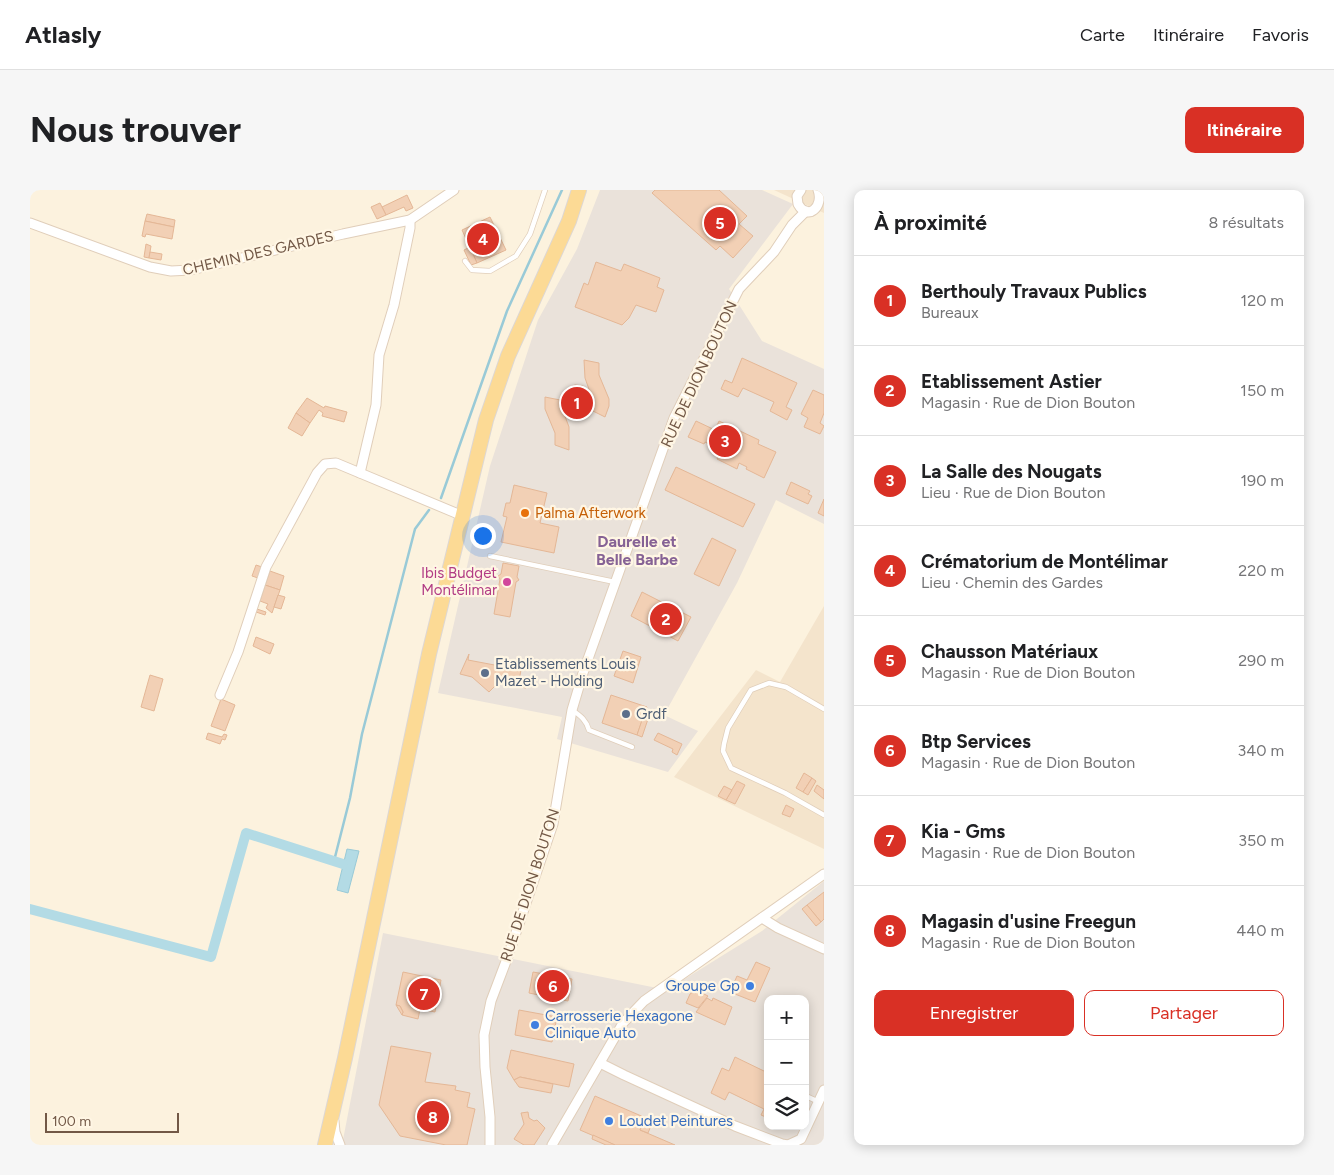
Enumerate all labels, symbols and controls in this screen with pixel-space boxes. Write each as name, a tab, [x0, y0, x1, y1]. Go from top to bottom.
text: Atlasly	[25, 20, 101, 49]
text: Carte	[1080, 24, 1125, 46]
text: Itinéraire	[1153, 24, 1224, 46]
text: Favoris	[1252, 24, 1309, 46]
button: Itinéraire	[1185, 107, 1304, 153]
text: Nous trouver	[30, 109, 241, 151]
pin: 5	[704, 204, 736, 242]
text: À proximité	[874, 210, 987, 235]
text: 8 résultats	[1208, 213, 1284, 232]
pin: 4	[467, 220, 499, 258]
street label: CHEMIN DES GARDES	[181, 227, 335, 279]
text: Berthouly Travaux Publics	[921, 280, 1147, 303]
text: 1	[887, 291, 893, 310]
text: 120 m	[1241, 291, 1284, 310]
street label: RUE DE DION BOUTON	[657, 298, 741, 450]
text: Bureaux	[921, 303, 979, 322]
text: Etablissement Astier	[921, 370, 1102, 393]
text: 2	[885, 381, 895, 400]
text: 150 m	[1240, 381, 1284, 400]
pin: 1	[561, 384, 593, 422]
text: Magasin · Rue de Dion Bouton	[921, 393, 1135, 412]
pin: 3	[709, 422, 741, 460]
text: La Salle des Nougats	[921, 460, 1102, 483]
text: 3	[886, 471, 894, 490]
text: 190 m	[1241, 471, 1284, 490]
text: Lieu · Rue de Dion Bouton	[921, 483, 1105, 502]
place label: Palma Afterwork	[535, 504, 647, 522]
marker: Palma Afterwork	[519, 507, 531, 519]
your location	[470, 523, 496, 549]
district label: Daurelle et Belle Barbe	[596, 532, 678, 569]
text: Crématorium de Montélimar	[921, 550, 1168, 573]
text: 4	[885, 561, 895, 580]
text: 220 m	[1238, 561, 1284, 580]
place label: Ibis Budget Montélimar	[421, 564, 497, 599]
text: Lieu · Chemin des Gardes	[921, 573, 1103, 592]
marker: Ibis Budget Montélimar	[501, 576, 513, 588]
pin: 2	[650, 600, 682, 638]
text: Chausson Matériaux	[921, 640, 1098, 663]
text: 5	[885, 651, 895, 670]
text: 290 m	[1238, 651, 1284, 670]
place label: Etablissements Louis Mazet - Holding	[495, 655, 636, 690]
text: Magasin · Rue de Dion Bouton	[921, 663, 1135, 682]
marker: Etablissements Louis Mazet - Holding	[479, 667, 491, 679]
place label: Grdf	[636, 705, 667, 723]
marker: Grdf	[620, 708, 632, 720]
text: Btp Services	[921, 730, 1031, 753]
text: 6	[885, 741, 895, 760]
text: 340 m	[1238, 741, 1284, 760]
text: Magasin · Rue de Dion Bouton	[921, 753, 1135, 772]
street label: RUE DE DION BOUTON	[497, 806, 563, 964]
text: Kia - Gms	[921, 820, 1005, 843]
text: 7	[886, 831, 894, 850]
text: 350 m	[1238, 831, 1284, 850]
text: Magasin · Rue de Dion Bouton	[921, 843, 1135, 862]
text: Magasin d'usine Freegun	[921, 910, 1136, 933]
text: 8	[885, 921, 895, 940]
text: 440 m	[1236, 921, 1284, 940]
text: Magasin · Rue de Dion Bouton	[921, 933, 1135, 952]
pin: 6	[537, 967, 569, 1005]
pin: 7	[408, 975, 440, 1013]
place label: Groupe Gp	[665, 977, 740, 995]
marker: Groupe Gp	[744, 980, 756, 992]
button: Enregistrer	[874, 990, 1074, 1036]
button: Partager	[1084, 990, 1284, 1036]
map controls	[764, 995, 809, 1130]
button: +	[764, 995, 809, 1040]
place label: Carrosserie Hexagone Clinique Auto	[545, 1007, 693, 1042]
marker: Carrosserie Hexagone Clinique Auto	[529, 1019, 541, 1031]
button: −	[764, 1040, 809, 1085]
button: layers	[764, 1085, 809, 1130]
pin: 8	[417, 1098, 449, 1136]
scale bar	[45, 1110, 179, 1133]
place label: Loudet Peintures	[619, 1112, 733, 1130]
text: 100 m	[52, 1113, 91, 1130]
marker: Loudet Peintures	[603, 1115, 615, 1127]

